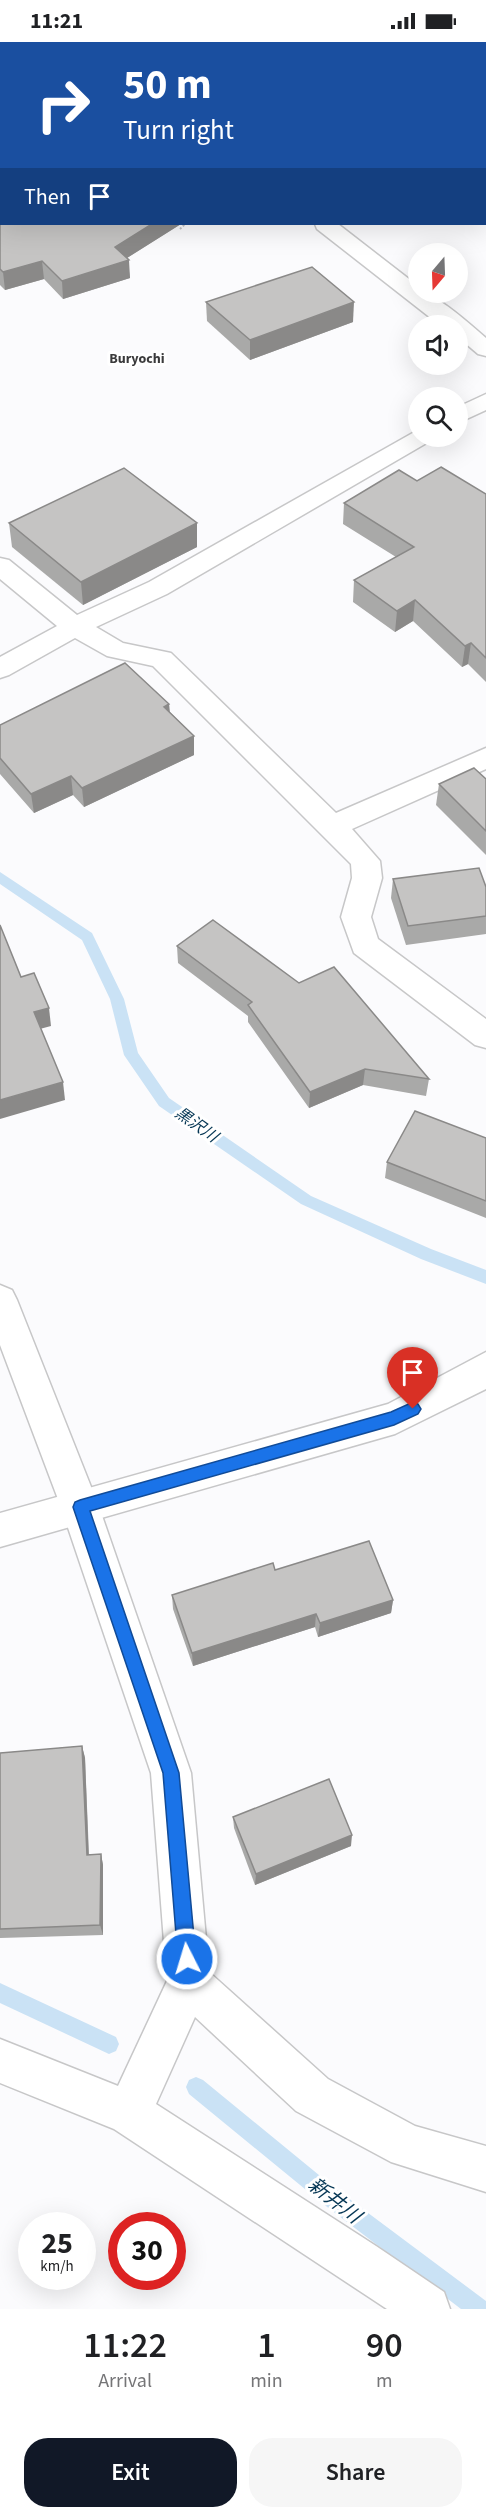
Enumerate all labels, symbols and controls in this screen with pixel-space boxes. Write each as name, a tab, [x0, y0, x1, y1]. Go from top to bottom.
text: 11:21	[30, 5, 83, 37]
text: 50 m	[123, 55, 212, 115]
icon: right	[24, 66, 102, 144]
text: Turn right	[123, 111, 234, 150]
icon: arrive	[83, 180, 116, 213]
text: Then	[24, 181, 71, 213]
north arrow	[408, 243, 468, 303]
map controls	[408, 243, 468, 447]
button: sound	[408, 315, 468, 375]
district label: Buryochi	[109, 349, 165, 369]
button: search	[408, 387, 468, 447]
water label: 黒沢川	[170, 1102, 224, 1149]
pin	[387, 1347, 438, 1409]
icon: arrive	[396, 1356, 429, 1389]
position arrow	[155, 1927, 219, 1991]
water label: 新井川	[302, 2171, 368, 2232]
speed limit sign: 30	[108, 2212, 186, 2290]
text: 25	[41, 2222, 73, 2265]
text: km/h	[40, 2256, 74, 2277]
text: 11:22	[83, 2320, 167, 2371]
text: 1	[257, 2320, 276, 2371]
text: 90	[366, 2320, 403, 2371]
text: Arrival	[98, 2367, 152, 2395]
text: min	[250, 2367, 283, 2395]
text: m	[376, 2367, 393, 2395]
button: Exit	[24, 2438, 237, 2507]
button: Share	[249, 2438, 462, 2507]

